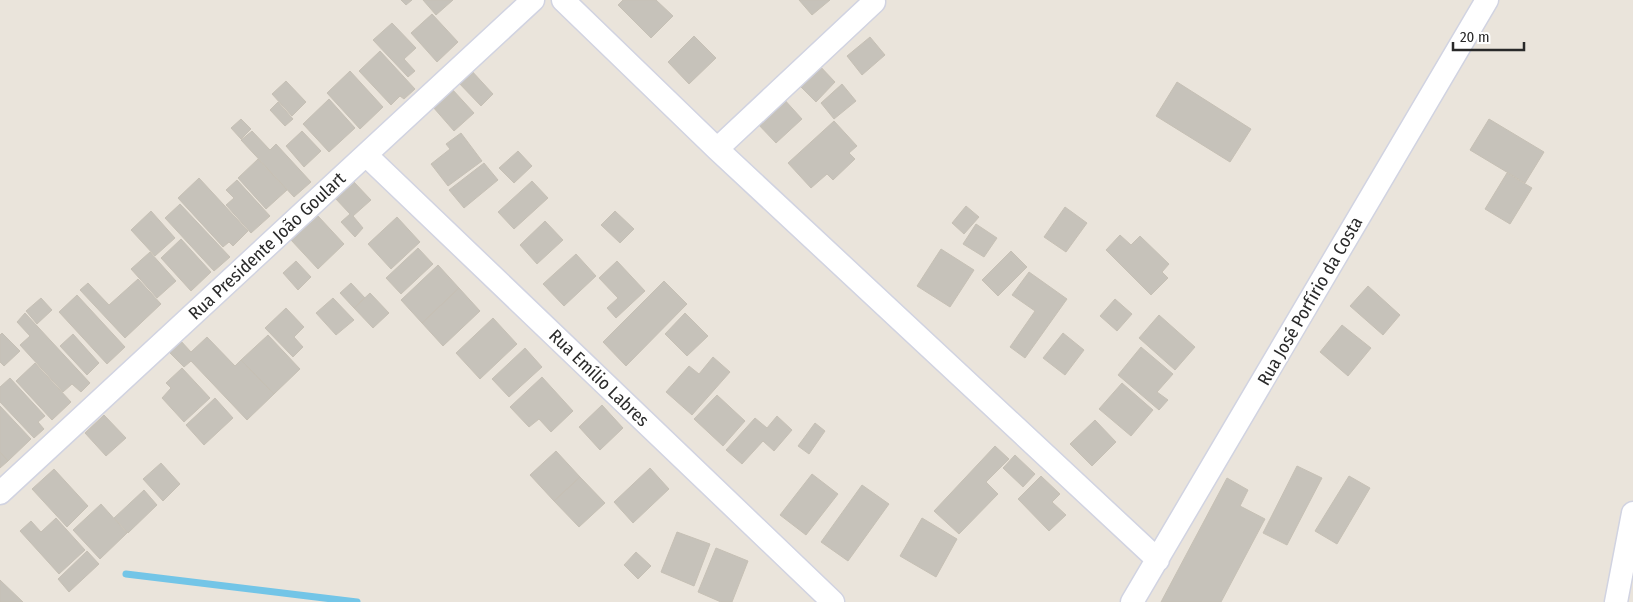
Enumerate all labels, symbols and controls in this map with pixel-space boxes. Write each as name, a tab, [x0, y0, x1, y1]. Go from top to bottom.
scale bar	[1453, 20, 1524, 52]
text: 20 m	[1460, 28, 1490, 46]
street label: Rua Presidente João Goulart	[184, 167, 350, 324]
street label: Rua José Porfírio da Costa	[1253, 213, 1367, 389]
street label: Rua Emílio Labres	[544, 325, 654, 432]

